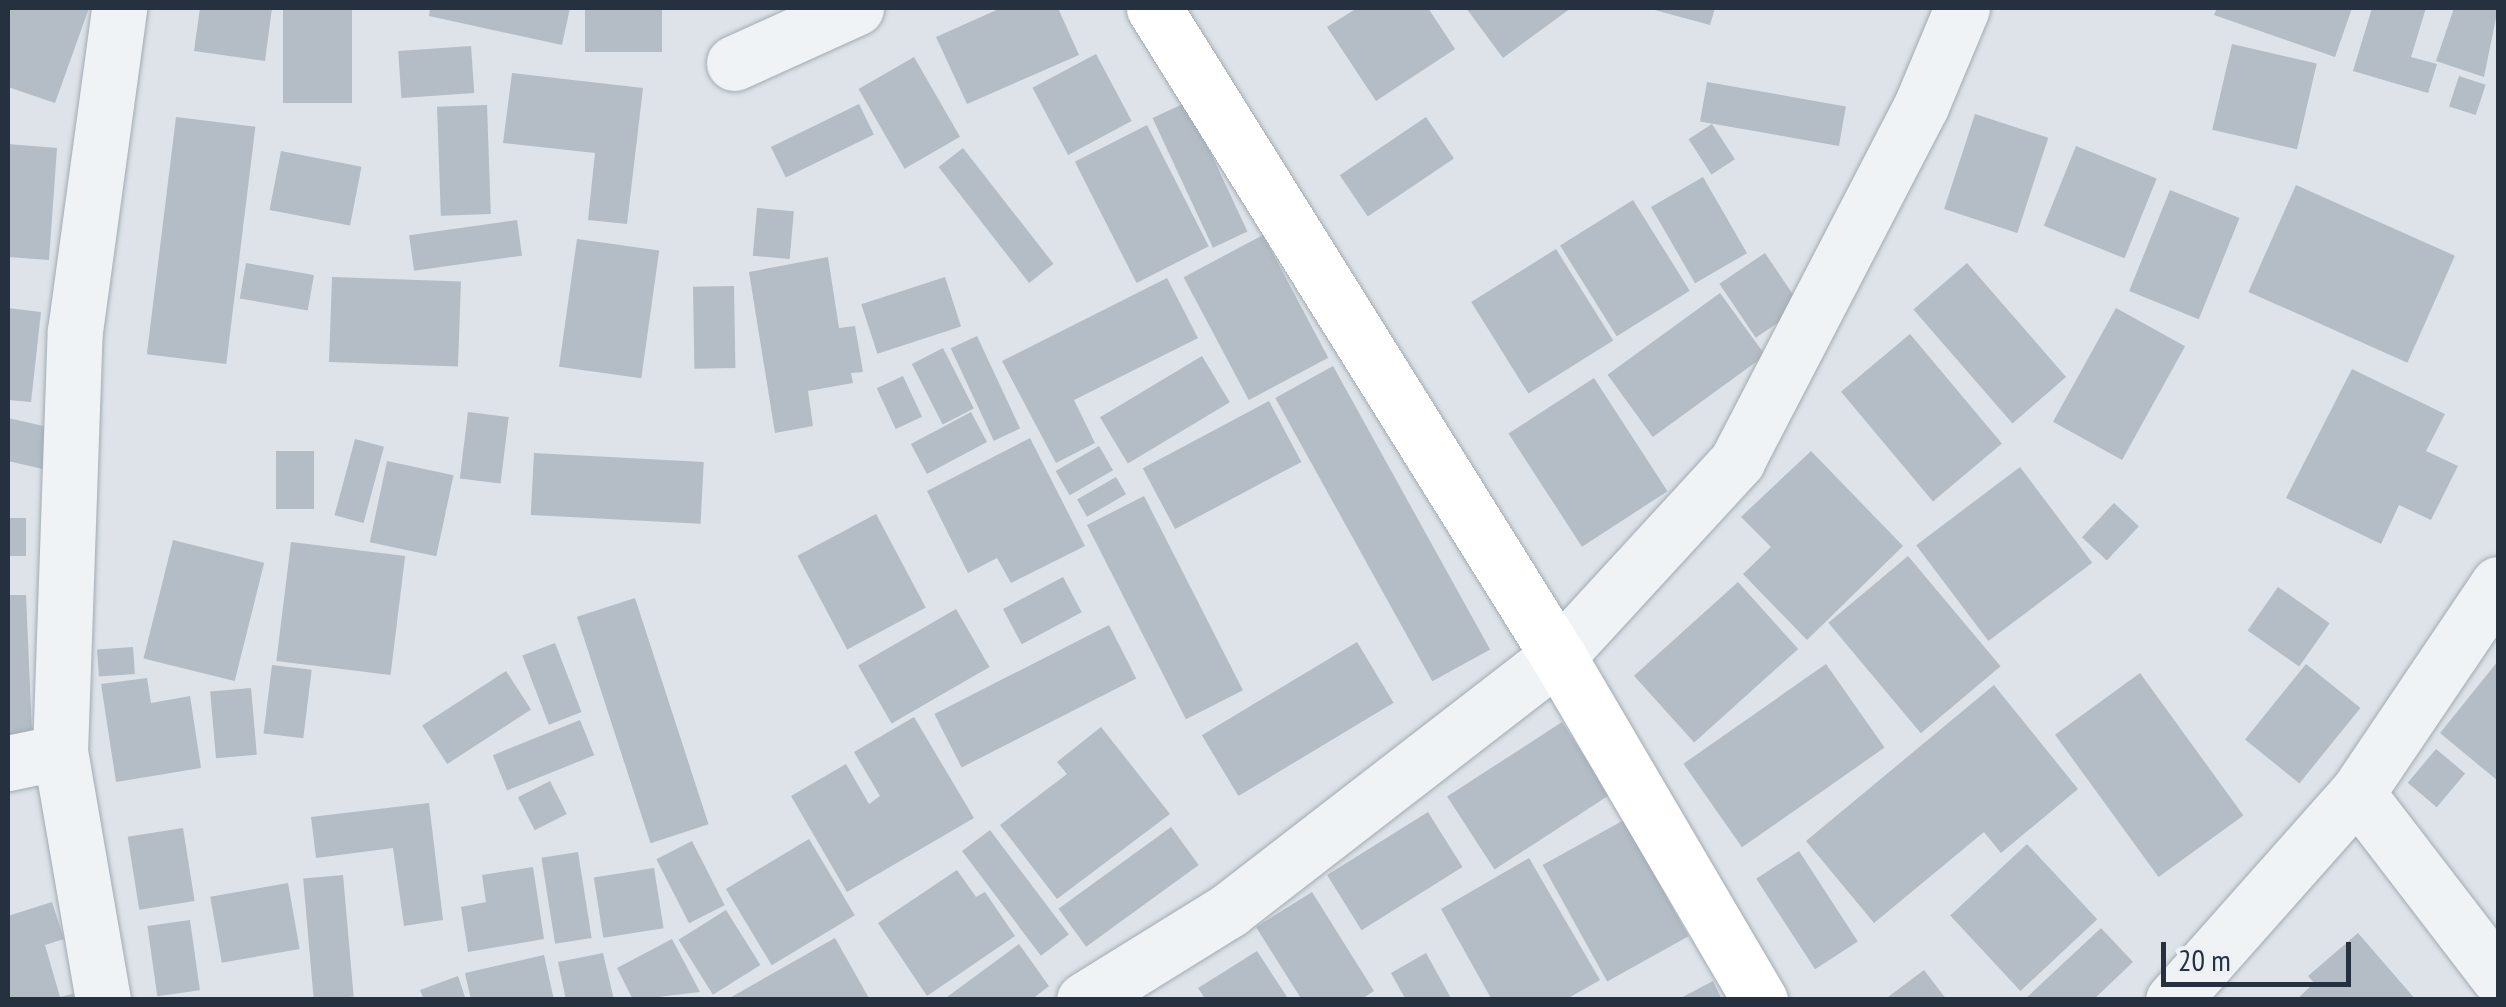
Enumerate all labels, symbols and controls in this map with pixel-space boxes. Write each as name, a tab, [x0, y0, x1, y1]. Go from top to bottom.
scale bar	[2166, 922, 2356, 984]
text: 20 m	[2178, 940, 2231, 979]

